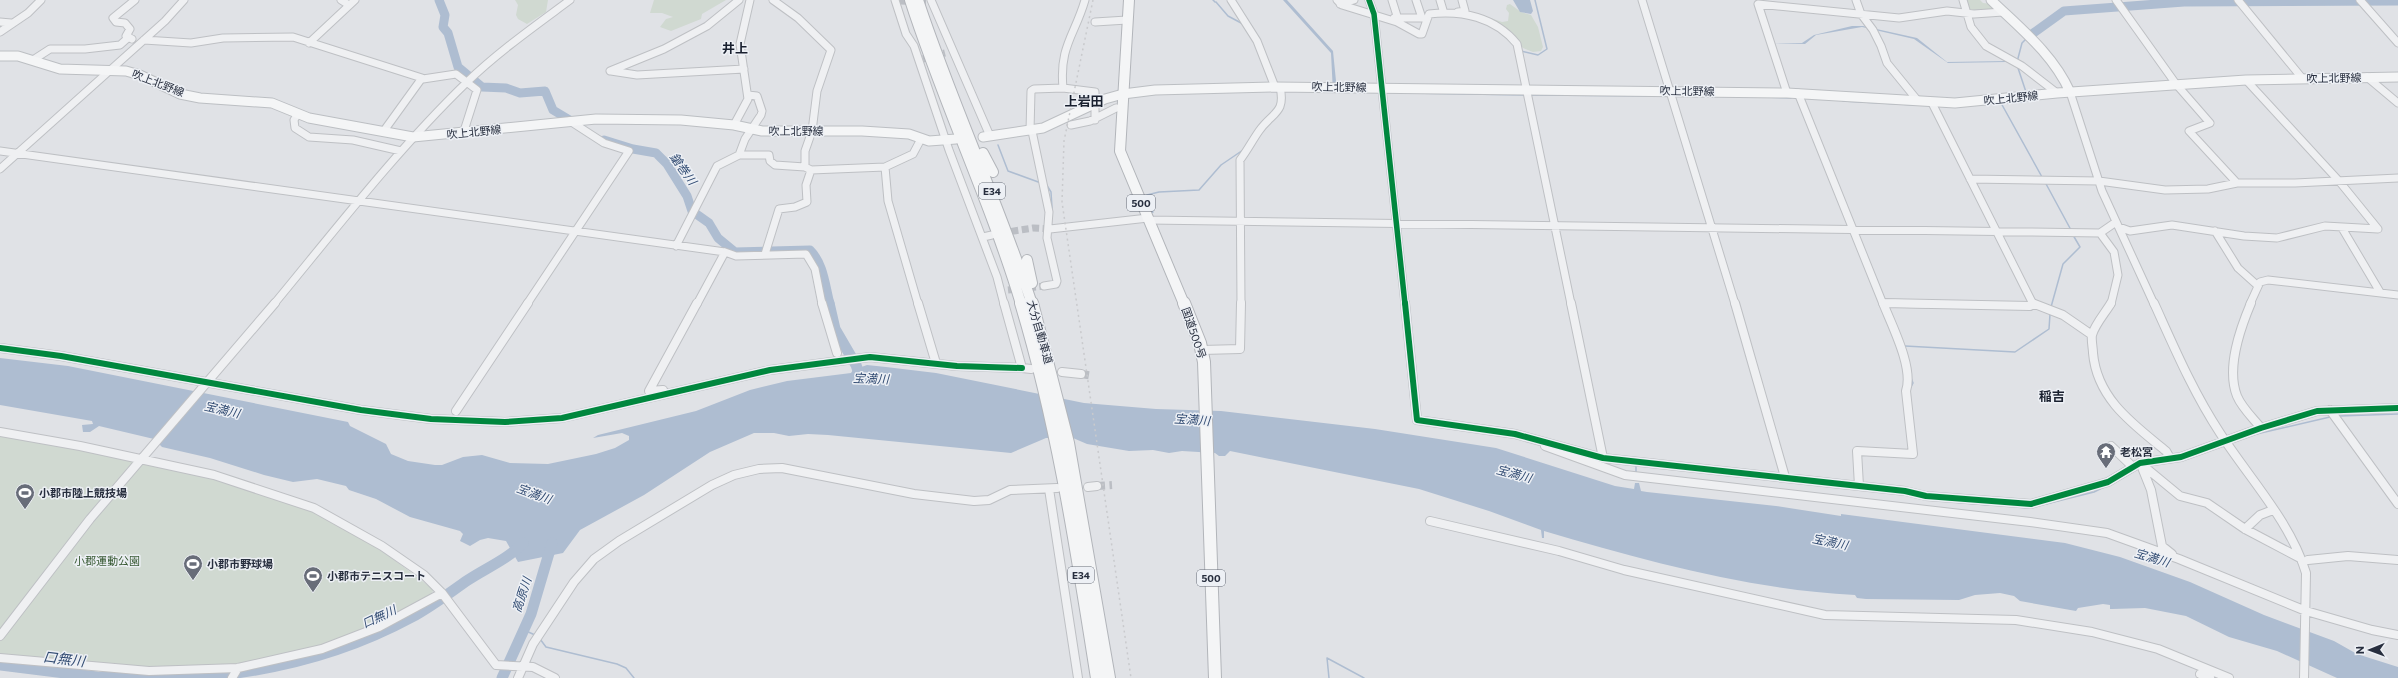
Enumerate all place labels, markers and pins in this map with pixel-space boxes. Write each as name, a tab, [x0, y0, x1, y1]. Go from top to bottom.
temple icon: 老松宮	[2095, 441, 2117, 469]
place label: 老松宮	[2120, 445, 2153, 458]
sports icon: 小郡市陸上競技場	[14, 482, 36, 510]
place label: 小郡市陸上競技場	[39, 486, 127, 499]
sports icon: 小郡市野球場	[182, 553, 204, 581]
place label: 小郡市野球場	[207, 557, 273, 570]
sports icon: 小郡市テニスコート	[302, 565, 324, 593]
place label: 小郡市テニスコート	[327, 569, 426, 582]

